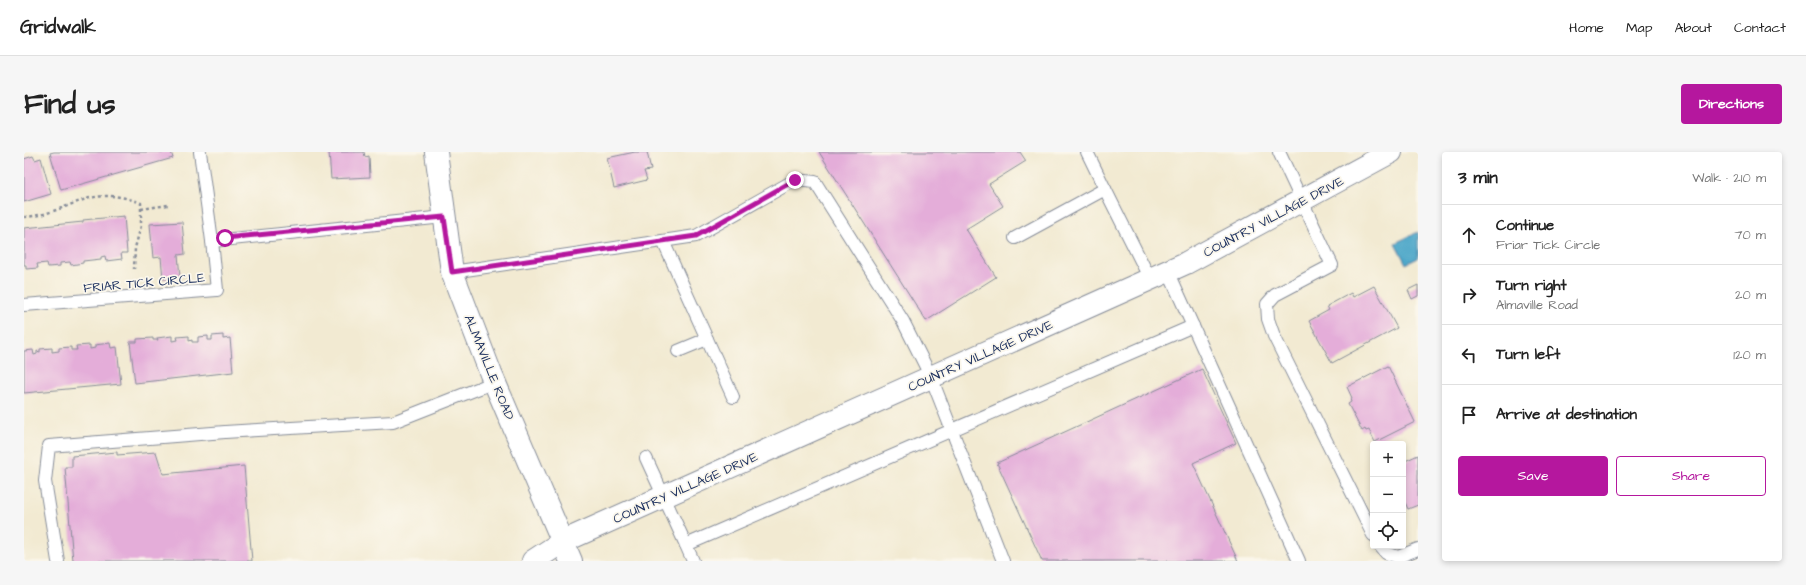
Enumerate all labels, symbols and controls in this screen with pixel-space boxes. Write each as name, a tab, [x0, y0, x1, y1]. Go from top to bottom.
text: Gridwalk	[20, 14, 96, 41]
text: Home	[1569, 18, 1604, 38]
text: Map	[1626, 18, 1652, 38]
text: About	[1674, 18, 1712, 38]
text: Contact	[1734, 18, 1786, 38]
button: Directions	[1681, 84, 1782, 124]
text: Find us	[24, 85, 115, 124]
text: 3 min	[1458, 166, 1498, 190]
text: Walk · 210 m	[1692, 169, 1766, 187]
route end	[786, 171, 804, 189]
street label: COUNTRY VILLAGE DRIVE	[1200, 172, 1347, 262]
text: Continue	[1496, 215, 1554, 236]
icon: ahead	[1458, 224, 1480, 246]
text: 70 m	[1734, 226, 1766, 244]
route start	[216, 229, 234, 247]
text: Friar Tick Circle	[1496, 236, 1600, 254]
street label: FRIAR TICK CIRCLE	[83, 269, 206, 297]
text: Turn right	[1496, 275, 1567, 296]
icon: right	[1458, 284, 1480, 306]
text: 20 m	[1735, 286, 1766, 304]
text: Almaville Road	[1496, 296, 1578, 314]
street label: ALMAVILLE ROAD	[460, 312, 519, 423]
street label: COUNTRY VILLAGE DRIVE	[905, 316, 1056, 396]
icon: left	[1458, 344, 1480, 366]
text: Turn left	[1496, 344, 1560, 365]
text: 120 m	[1733, 346, 1766, 364]
icon: arrive	[1458, 404, 1480, 426]
text: Arrive at destination	[1496, 404, 1637, 425]
map controls	[1370, 441, 1406, 549]
button: +	[1370, 441, 1406, 477]
street label: COUNTRY VILLAGE DRIVE	[610, 448, 761, 528]
button: Save	[1458, 456, 1608, 496]
button: Share	[1616, 456, 1766, 496]
button: −	[1370, 477, 1406, 513]
button: locate	[1370, 513, 1406, 549]

